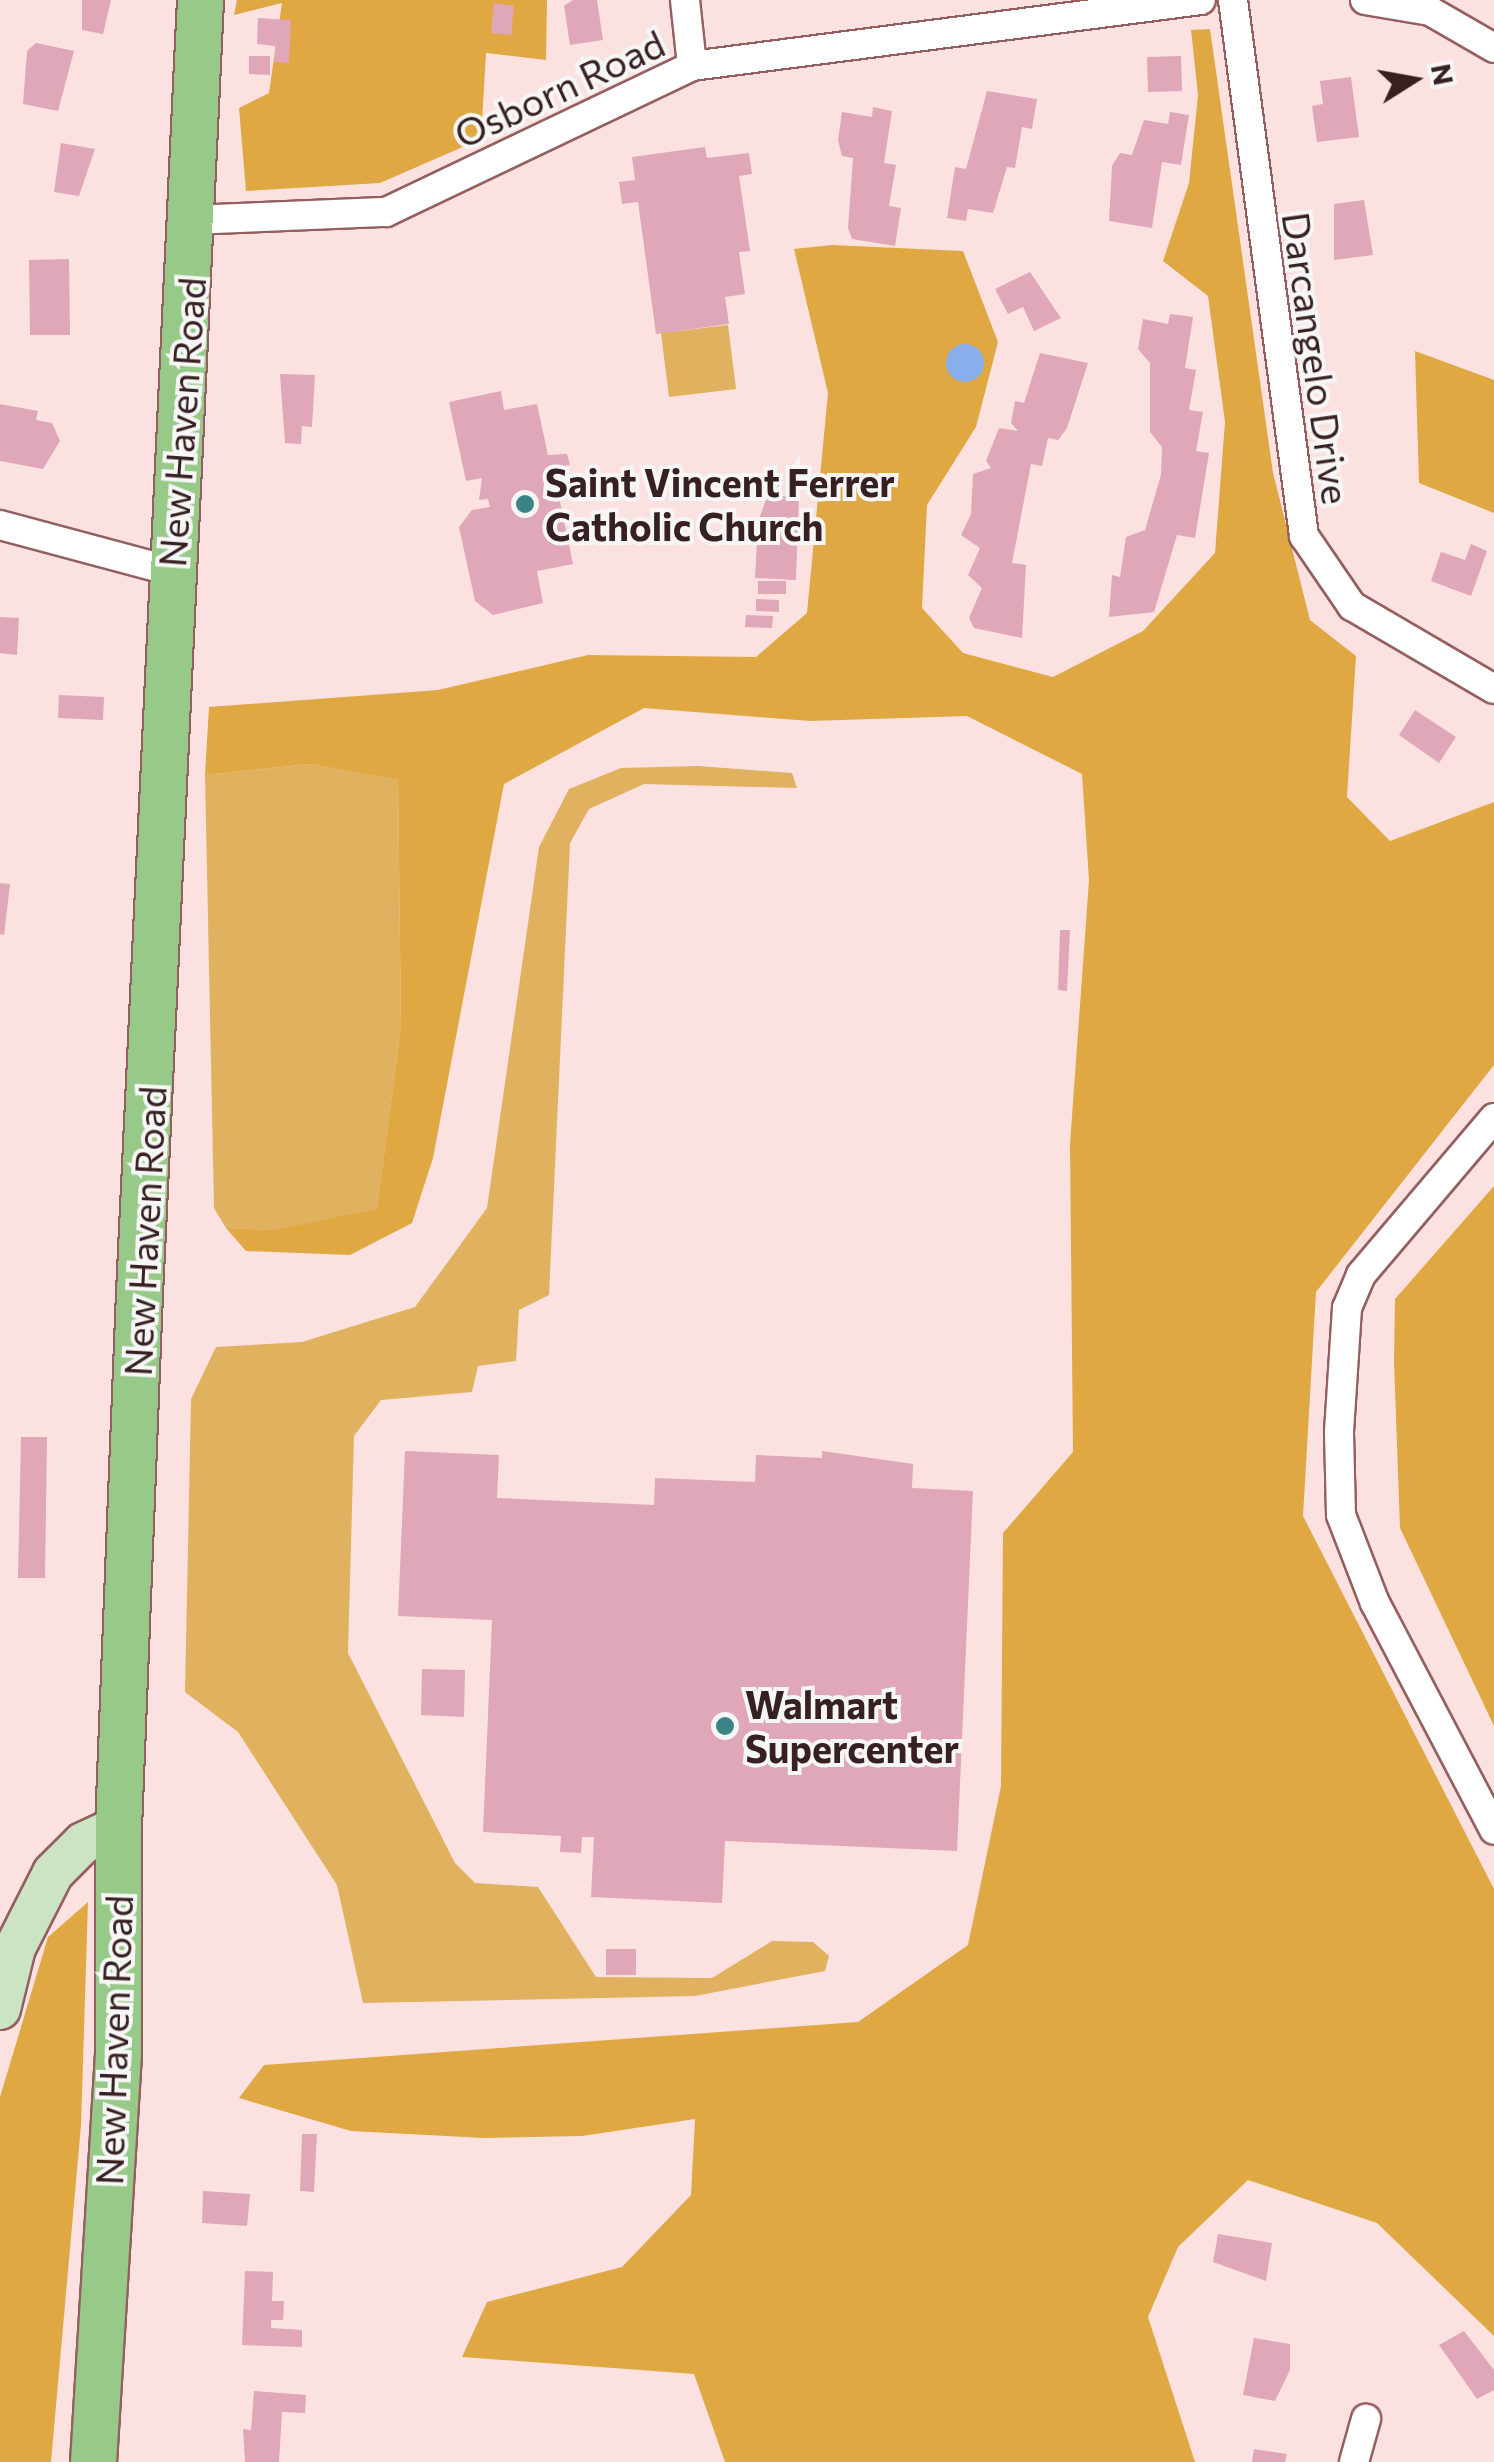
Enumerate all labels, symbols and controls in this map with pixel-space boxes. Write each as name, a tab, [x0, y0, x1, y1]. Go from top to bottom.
street label: Osborn Road	[447, 19, 671, 157]
north arrow	[1364, 30, 1464, 130]
text: N	[1425, 61, 1462, 88]
street label: Darcangelo Drive	[1274, 209, 1360, 507]
street label: New Haven Road	[148, 276, 214, 568]
place label: Saint Vincent Ferrer Catholic Church	[545, 459, 895, 548]
marker: Saint Vincent Ferrer Catholic Church	[514, 493, 536, 515]
street label: New Haven Road	[114, 1085, 174, 1377]
place label: Walmart Supercenter	[745, 1681, 959, 1770]
marker: Walmart Supercenter	[714, 1715, 736, 1737]
street label: New Haven Road	[85, 1894, 141, 2186]

